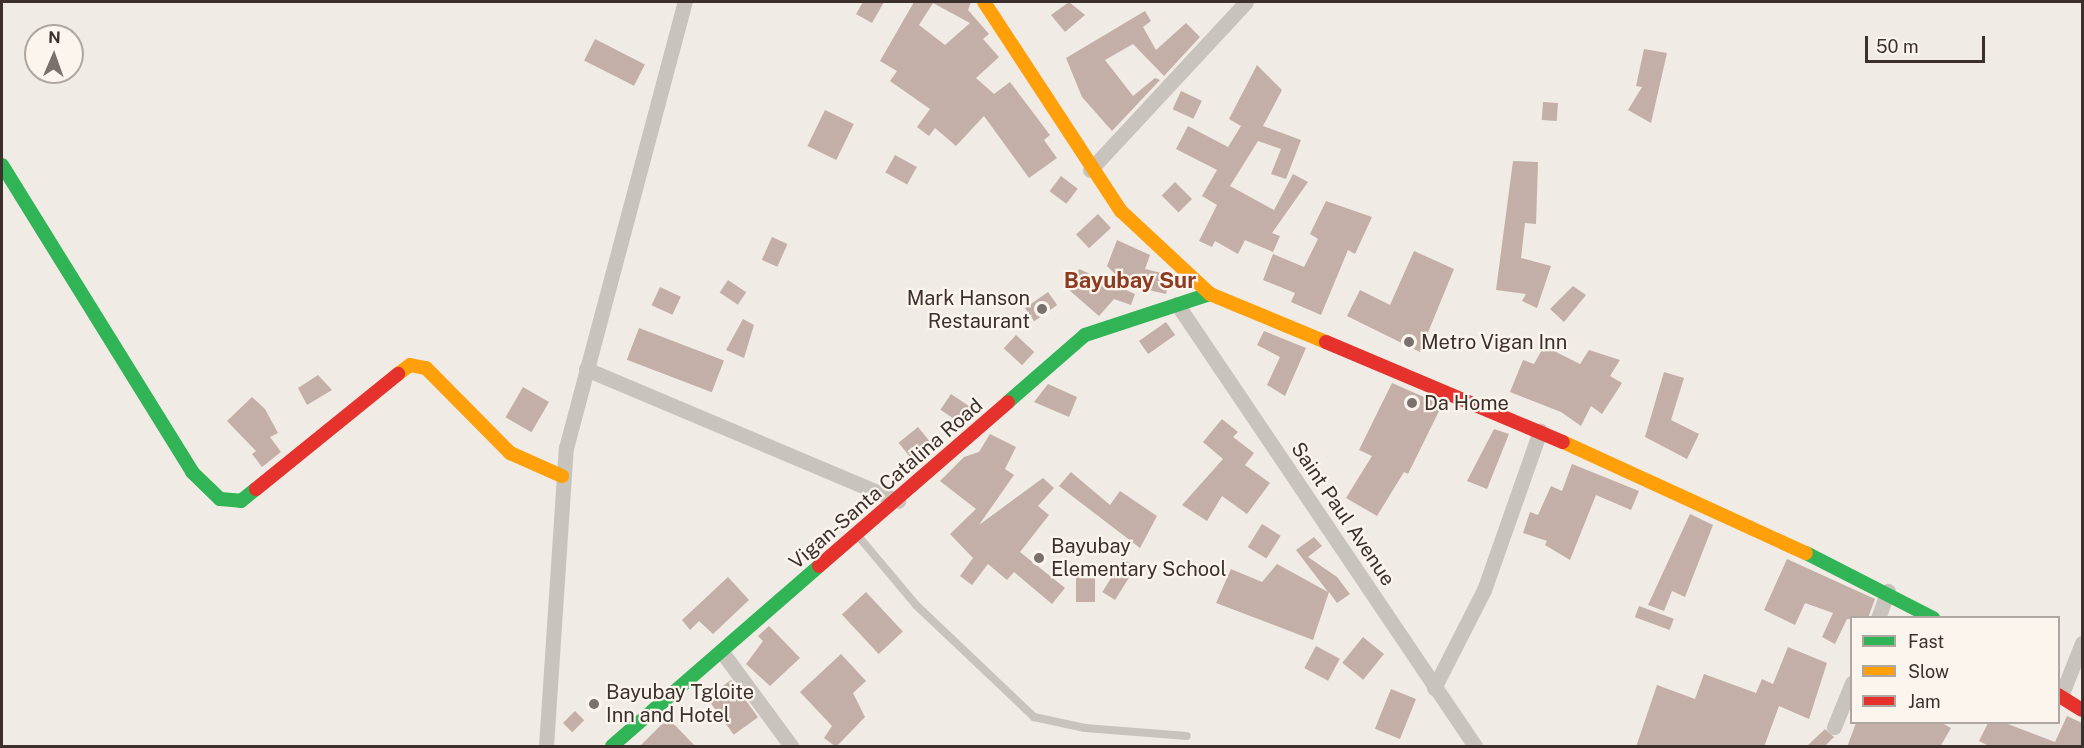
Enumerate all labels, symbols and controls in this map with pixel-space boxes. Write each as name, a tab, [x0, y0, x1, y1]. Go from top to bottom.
north arrow	[24, 24, 84, 84]
scale bar	[1868, 24, 1988, 62]
text: N	[48, 28, 61, 47]
text: 50 m	[1876, 36, 1919, 57]
district label: Bayubay Sur	[1064, 268, 1196, 294]
place label: Mark Hanson Restaurant	[907, 286, 1030, 333]
marker: Mark Hanson Restaurant	[1035, 302, 1049, 316]
place label: Metro Vigan Inn	[1421, 330, 1568, 354]
marker: Metro Vigan Inn	[1402, 335, 1416, 349]
place label: Da Home	[1424, 391, 1509, 415]
street label: Vigan-Santa Catalina Road	[784, 394, 988, 574]
marker: Da Home	[1405, 396, 1419, 410]
street label: Saint Paul Avenue	[1286, 438, 1400, 590]
place label: Bayubay Elementary School	[1051, 534, 1227, 581]
marker: Bayubay Elementary School	[1032, 551, 1046, 565]
legend	[1850, 616, 2060, 724]
text: Fast	[1908, 631, 1944, 652]
text: Slow	[1908, 661, 1949, 682]
place label: Bayubay Tgloite Inn and Hotel	[606, 680, 754, 727]
text: Jam	[1908, 691, 1941, 712]
marker: Bayubay Tgloite Inn and Hotel	[587, 697, 601, 711]

